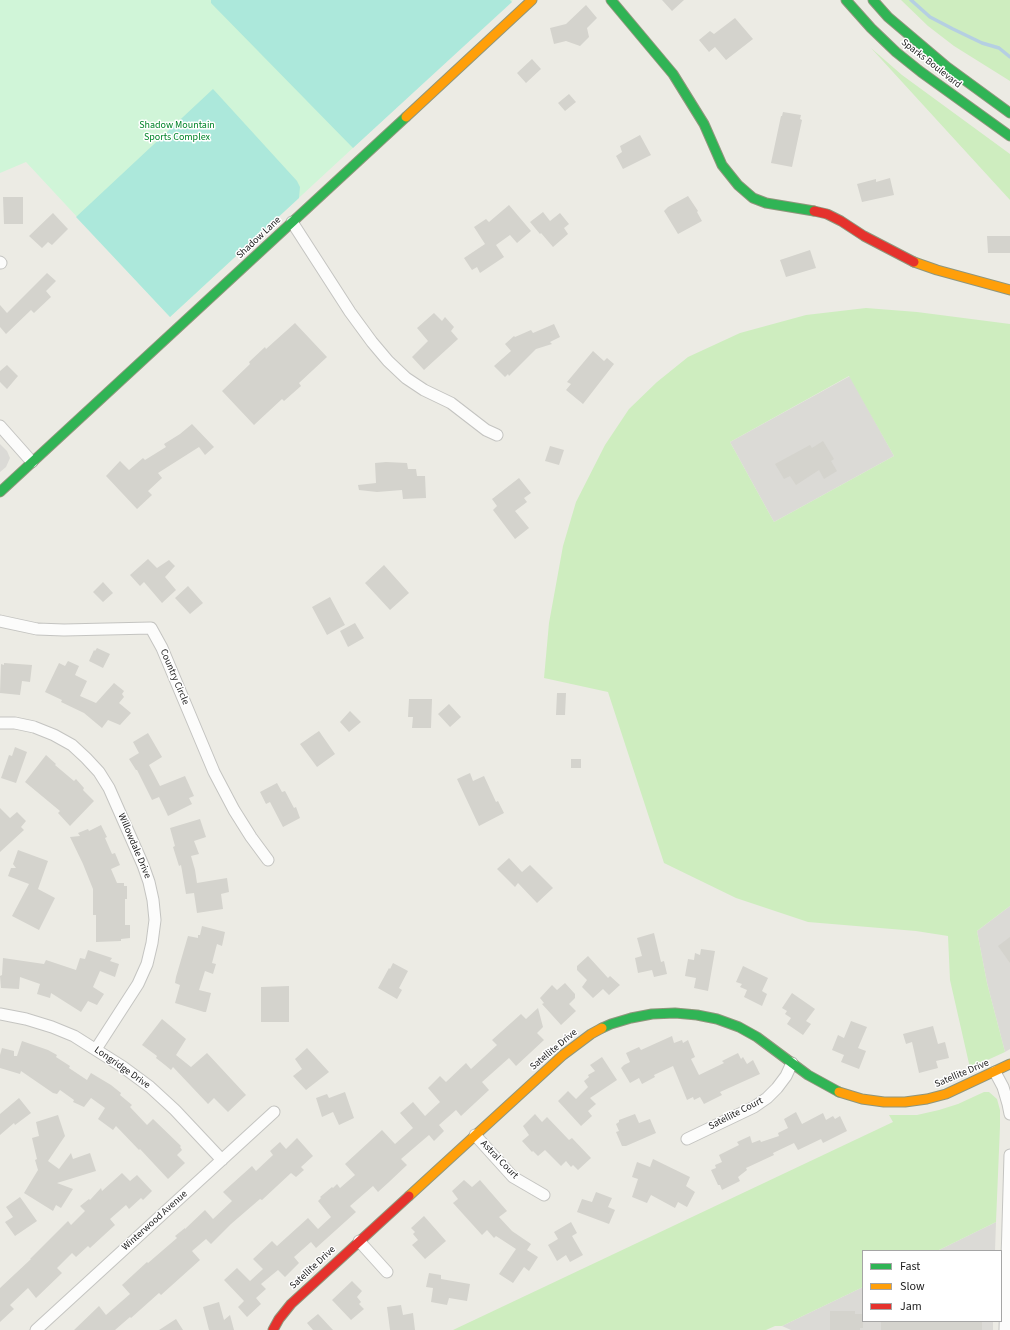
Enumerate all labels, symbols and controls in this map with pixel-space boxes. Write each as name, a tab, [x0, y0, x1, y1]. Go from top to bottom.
street label: Sparks Boulevard	[898, 37, 964, 91]
park label: Shadow Mountain Sports Complex	[139, 120, 215, 144]
street label: Shadow Lane	[234, 214, 284, 262]
street label: Country Circle	[157, 647, 191, 707]
street label: Willowdale Drive	[115, 812, 153, 880]
street label: Satellite Drive	[528, 1027, 580, 1073]
street label: Longridge Drive	[92, 1044, 152, 1092]
street label: Satellite Drive	[933, 1057, 991, 1091]
street label: Satellite Court	[707, 1095, 765, 1133]
street label: Astral Court	[478, 1138, 520, 1182]
street label: Winterwood Avenue	[120, 1188, 190, 1254]
street label: Satellite Drive	[288, 1244, 338, 1292]
legend	[862, 1250, 1002, 1322]
text: Fast	[900, 1258, 920, 1275]
text: Slow	[900, 1278, 925, 1295]
text: Jam	[900, 1298, 922, 1315]

